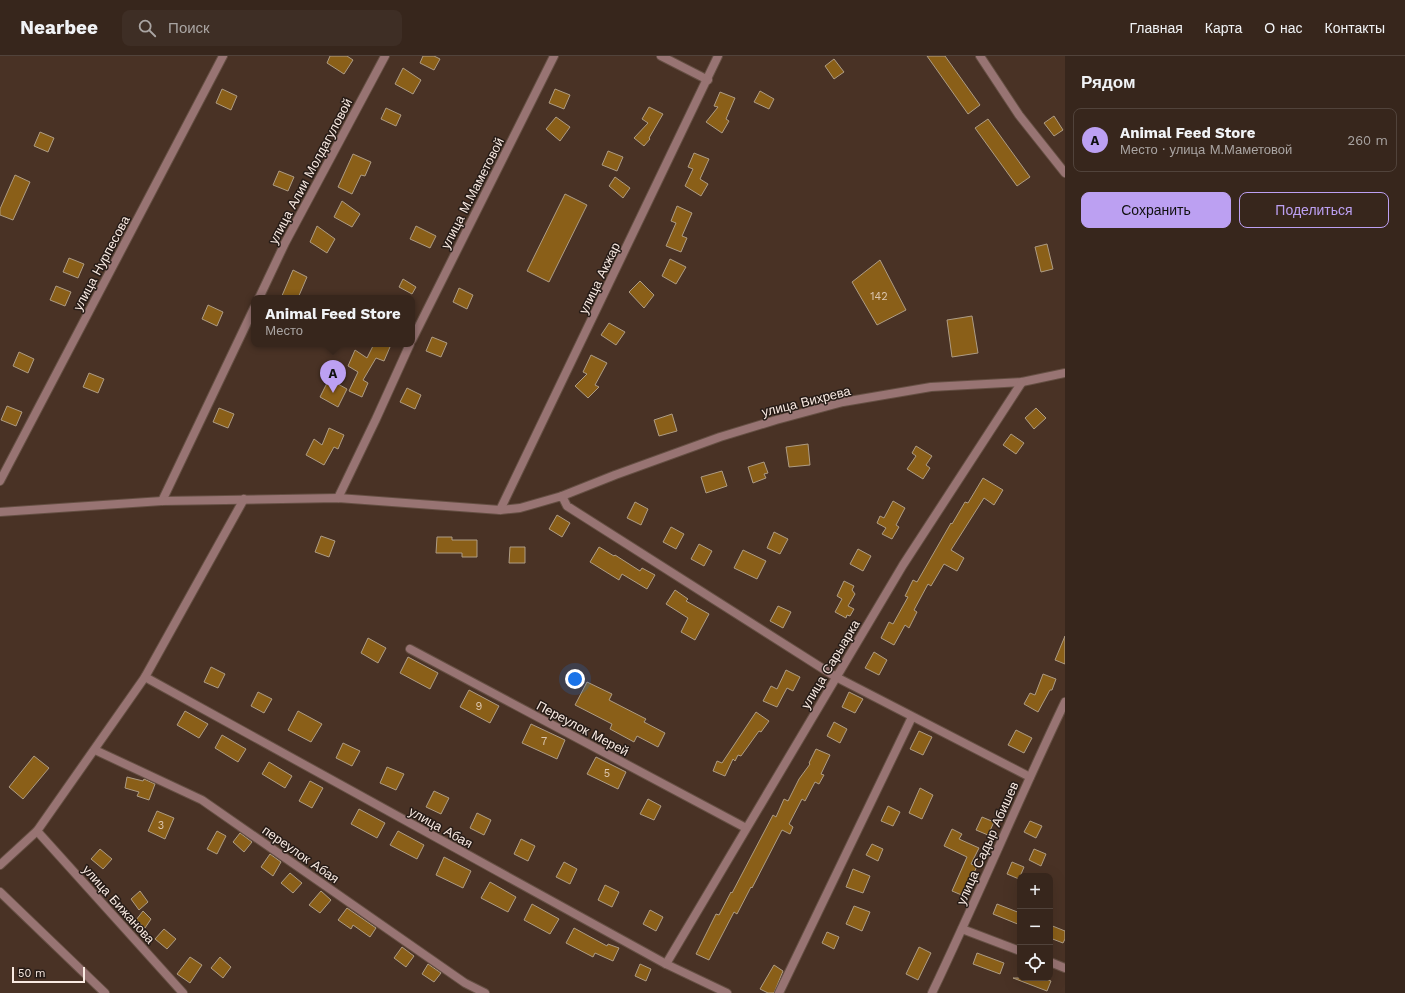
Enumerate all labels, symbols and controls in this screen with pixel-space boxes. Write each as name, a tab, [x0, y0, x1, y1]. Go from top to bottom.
search box	[122, 10, 402, 46]
text: Nearbee	[20, 16, 98, 39]
icon: search	[136, 17, 158, 39]
text: Поиск	[168, 19, 210, 37]
text: Главная	[1130, 20, 1183, 36]
text: Карта	[1205, 20, 1242, 36]
text: О нас	[1264, 20, 1303, 36]
text: Контакты	[1325, 20, 1385, 36]
text: Рядом	[1081, 72, 1136, 92]
street label: улица Алии Молдагуловой	[266, 96, 355, 247]
text: Animal Feed Store	[1120, 124, 1255, 142]
text: A	[1091, 133, 1099, 148]
text: 260 m	[1348, 133, 1388, 148]
street label: улица М.Маметовой	[438, 135, 507, 251]
text: Место · улица М.Маметовой	[1120, 142, 1292, 157]
button: Сохранить	[1081, 192, 1231, 228]
button: Поделиться	[1239, 192, 1389, 228]
street label: улица Нурпесова	[70, 213, 133, 313]
street label: улица Акжар	[576, 240, 623, 316]
house number: 142	[870, 290, 888, 303]
popup	[251, 295, 415, 347]
text: Animal Feed Store	[265, 305, 401, 323]
text: Место	[265, 323, 303, 338]
pin: A	[320, 360, 346, 393]
street label: улица Вихрева	[760, 383, 853, 420]
street label: улица Сарыарка	[798, 616, 863, 711]
your location	[565, 669, 585, 689]
street label: Переулок Мерей	[534, 698, 631, 759]
house number: 9	[476, 700, 483, 713]
house number: 7	[541, 735, 547, 748]
house number: 5	[604, 767, 610, 780]
street label: улица Садыр Абишев	[953, 779, 1021, 907]
street label: улица Абая	[406, 804, 475, 851]
house number: 3	[158, 819, 164, 832]
street label: переулок Абая	[260, 822, 342, 886]
street label: улица Бижанова	[79, 862, 158, 947]
map controls	[1017, 873, 1053, 981]
button: +	[1017, 873, 1053, 909]
button: −	[1017, 909, 1053, 945]
button: locate	[1017, 945, 1053, 981]
scale bar	[12, 965, 85, 984]
text: 50 m	[18, 967, 45, 980]

